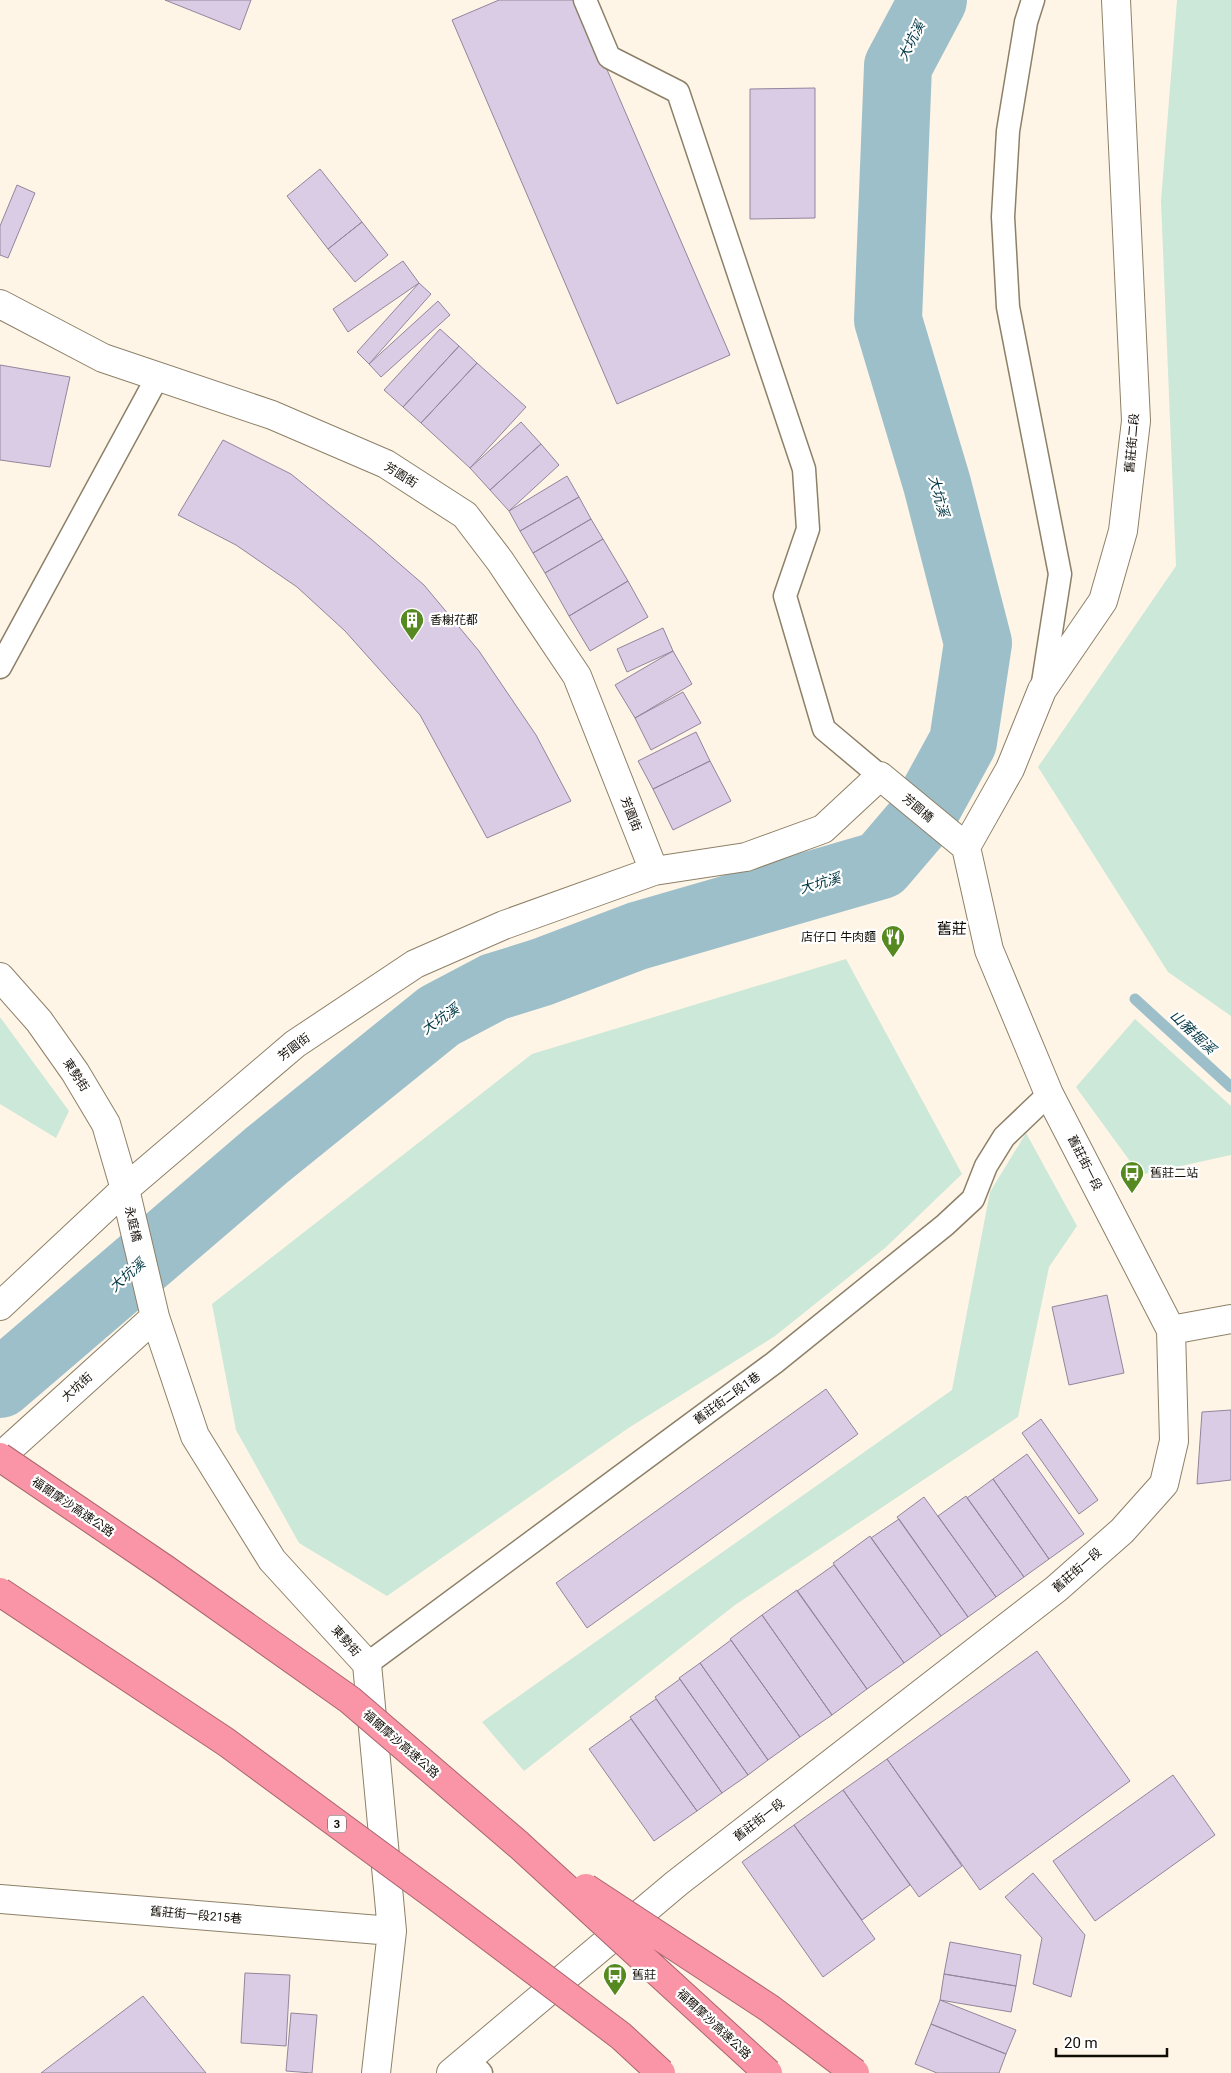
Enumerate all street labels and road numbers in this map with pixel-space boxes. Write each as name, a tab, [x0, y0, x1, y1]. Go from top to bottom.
street label: 舊莊街二段	[1122, 412, 1142, 474]
street label: 芳園街	[382, 460, 420, 490]
street label: 芳園橋	[900, 791, 936, 825]
street label: 芳園街	[618, 795, 644, 833]
street label: 芳園街	[275, 1031, 313, 1063]
street label: 東勢街	[60, 1056, 92, 1094]
street label: 舊莊街一段	[1065, 1133, 1105, 1193]
street label: 永庭橋	[122, 1205, 144, 1243]
street label: 舊莊街二段1巷	[691, 1369, 763, 1427]
street label: 大坑街	[59, 1370, 95, 1404]
street label: 福爾摩沙高速公路	[29, 1474, 117, 1540]
street label: 舊莊街一段	[1050, 1545, 1104, 1595]
street label: 東勢街	[329, 1623, 363, 1659]
street label: 福爾摩沙高速公路	[360, 1707, 442, 1781]
street label: 舊莊街一段	[731, 1796, 787, 1844]
road number: 3	[328, 1816, 346, 1832]
street label: 舊莊街一段215巷	[149, 1904, 243, 1926]
street label: 福爾摩沙高速公路	[674, 1986, 754, 2062]

